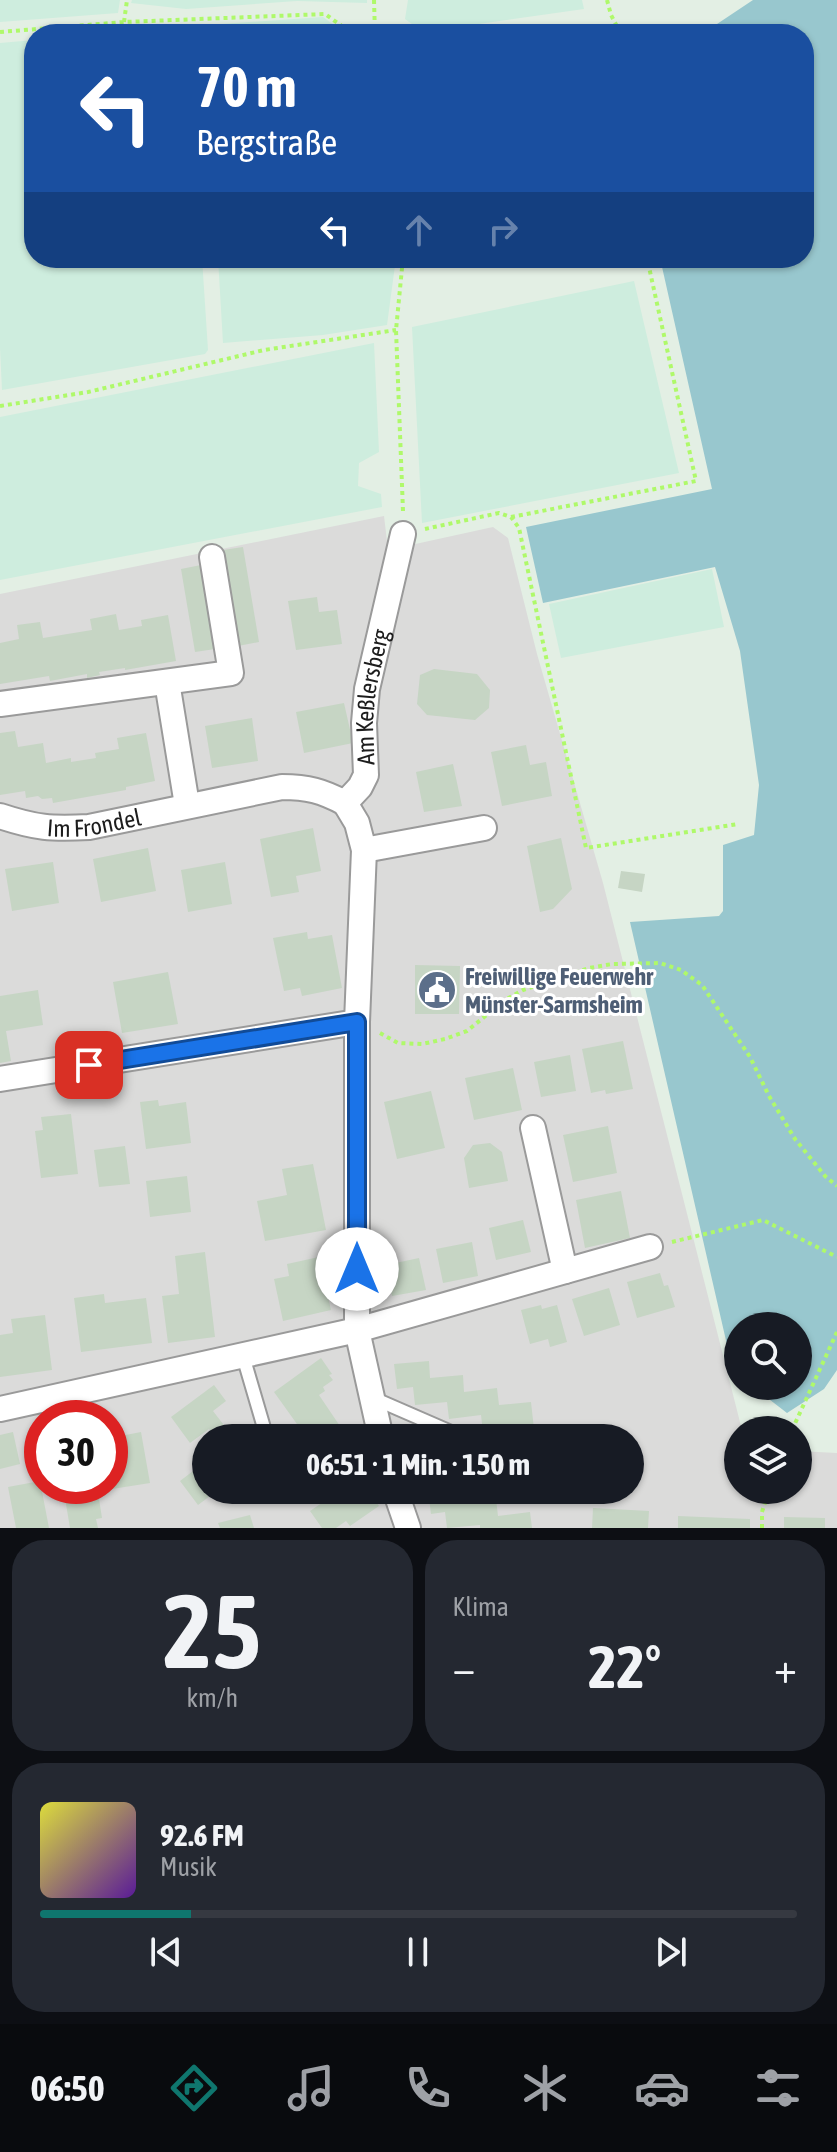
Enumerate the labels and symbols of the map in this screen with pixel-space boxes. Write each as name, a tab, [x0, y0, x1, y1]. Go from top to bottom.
street label: Am Keßlersberg	[350, 626, 394, 766]
street label: Im Frondel	[46, 803, 144, 841]
place label: Freiwillige Feuerwehr Münster-Sarmsheim	[465, 963, 654, 1018]
public building icon: Freiwillige Feuerwehr Münster-Sarmsheim	[416, 969, 458, 1011]
pin	[55, 1031, 123, 1099]
position arrow	[315, 1227, 399, 1311]
speed limit sign: 30	[24, 1400, 128, 1504]

